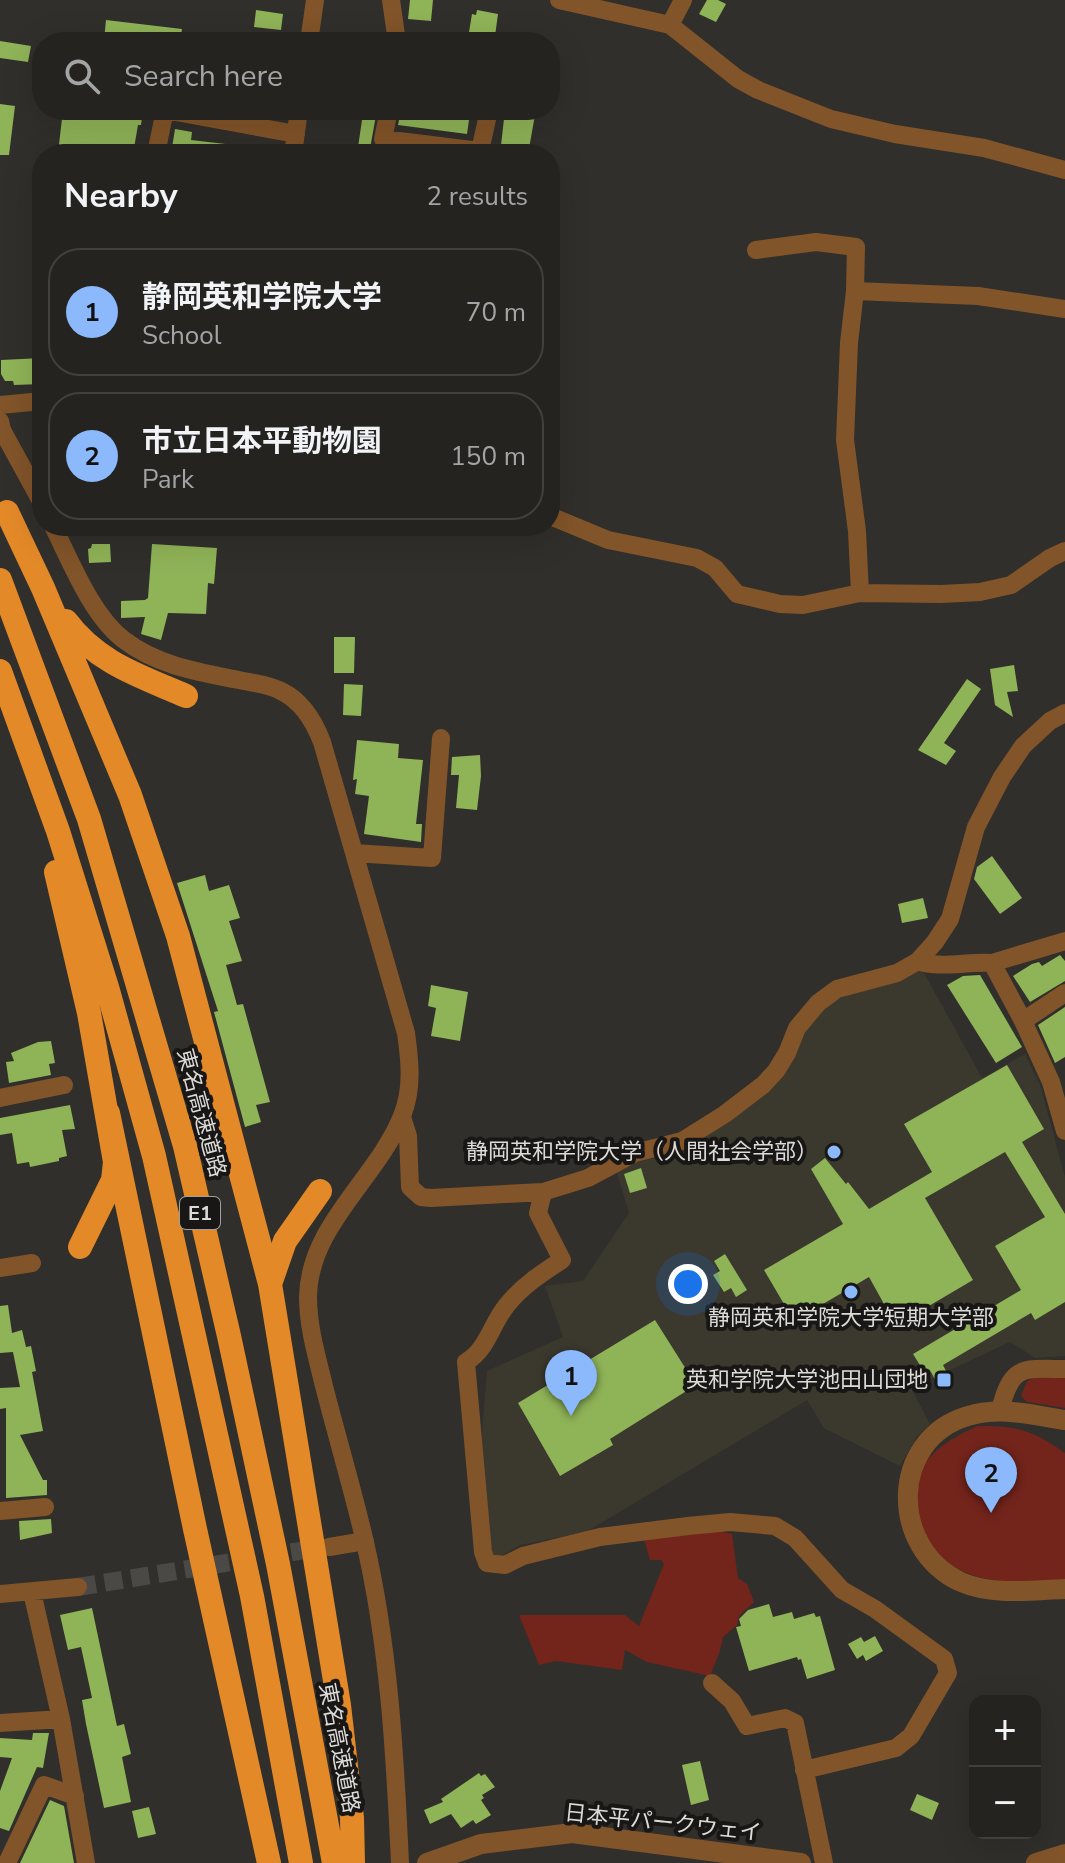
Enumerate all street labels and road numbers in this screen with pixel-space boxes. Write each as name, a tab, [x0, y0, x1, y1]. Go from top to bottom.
street label: 東名高速道路	[169, 1045, 233, 1181]
road number: E1	[180, 1197, 220, 1229]
street label: 東名高速道路	[312, 1680, 366, 1816]
street label: 日本平パークウェイ	[563, 1798, 763, 1848]

